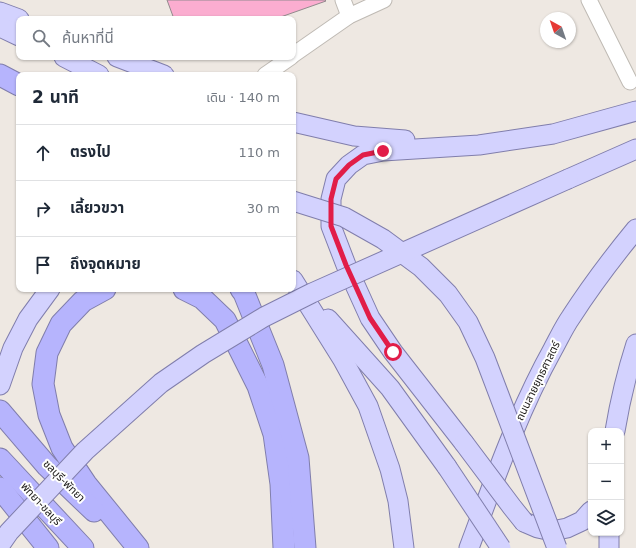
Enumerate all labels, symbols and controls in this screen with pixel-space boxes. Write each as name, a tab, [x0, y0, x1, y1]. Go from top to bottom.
north arrow	[540, 12, 576, 48]
search box	[16, 16, 296, 60]
icon: search	[30, 27, 52, 49]
text: ค้นหาที่นี่	[62, 29, 114, 47]
text: 2 นาที	[32, 87, 79, 107]
text: เดิน · 140 m	[206, 90, 280, 105]
icon: ahead	[32, 142, 54, 164]
route end	[374, 142, 392, 160]
text: ตรงไป	[70, 143, 111, 161]
text: 110 m	[238, 145, 280, 160]
icon: right	[32, 198, 54, 220]
text: เลี้ยวขวา	[70, 199, 124, 217]
text: 30 m	[247, 201, 280, 216]
icon: arrive	[32, 254, 54, 276]
text: ถึงจุดหมาย	[70, 255, 141, 273]
street label: ถนนสายยุทธศาสตร์	[513, 339, 563, 423]
route start	[384, 343, 402, 361]
map controls	[588, 428, 624, 536]
button: +	[588, 428, 624, 464]
street label: ชลบุรี-พัทยา	[40, 457, 88, 505]
button: −	[588, 464, 624, 500]
street label: พัทยา-ชลบุรี	[18, 480, 64, 528]
button: layers	[588, 500, 624, 536]

